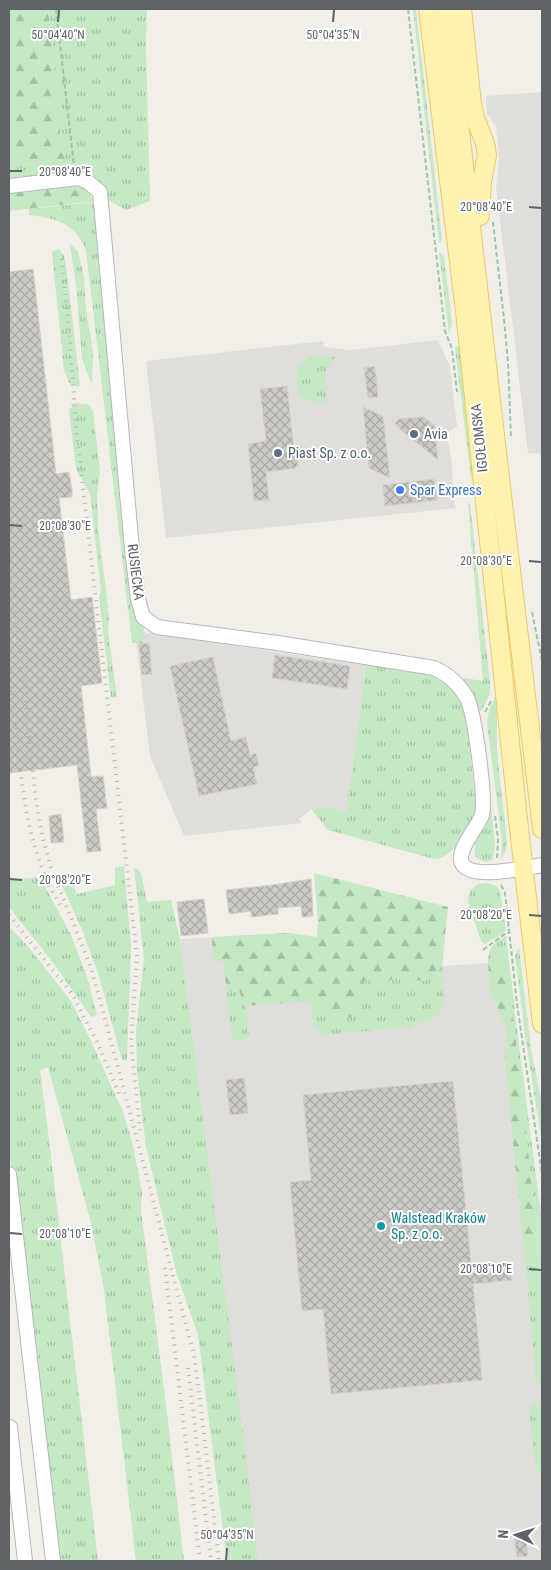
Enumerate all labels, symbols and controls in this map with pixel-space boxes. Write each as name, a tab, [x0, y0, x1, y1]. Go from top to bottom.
text: 50°04'40"N	[31, 28, 85, 42]
text: 50°04'35"N	[306, 28, 360, 42]
text: 20°08'40"E	[39, 165, 91, 179]
text: 20°08'40"E	[460, 200, 512, 214]
street label: IGOŁOMSKA	[467, 403, 491, 473]
place label: Avia	[424, 426, 448, 442]
marker: Avia	[408, 428, 420, 440]
place label: Piast Sp. z o.o.	[288, 445, 371, 461]
marker: Piast Sp. z o.o.	[272, 447, 284, 459]
place label: Spar Express	[410, 482, 482, 498]
marker: Spar Express	[394, 484, 406, 496]
text: 20°08'30"E	[39, 519, 91, 533]
street label: RUSIECKA	[125, 543, 147, 601]
text: 20°08'30"E	[460, 554, 512, 568]
text: 20°08'20"E	[39, 873, 91, 887]
text: 20°08'20"E	[460, 908, 512, 922]
place label: Walstead Kraków Sp. z o.o.	[391, 1210, 486, 1242]
marker: Walstead Kraków Sp. z o.o.	[375, 1220, 387, 1232]
text: 20°08'10"E	[39, 1227, 91, 1241]
text: 20°08'10"E	[460, 1262, 512, 1276]
north arrow	[491, 1510, 541, 1560]
text: 50°04'35"N	[200, 1528, 254, 1542]
text: N	[495, 1529, 511, 1539]

